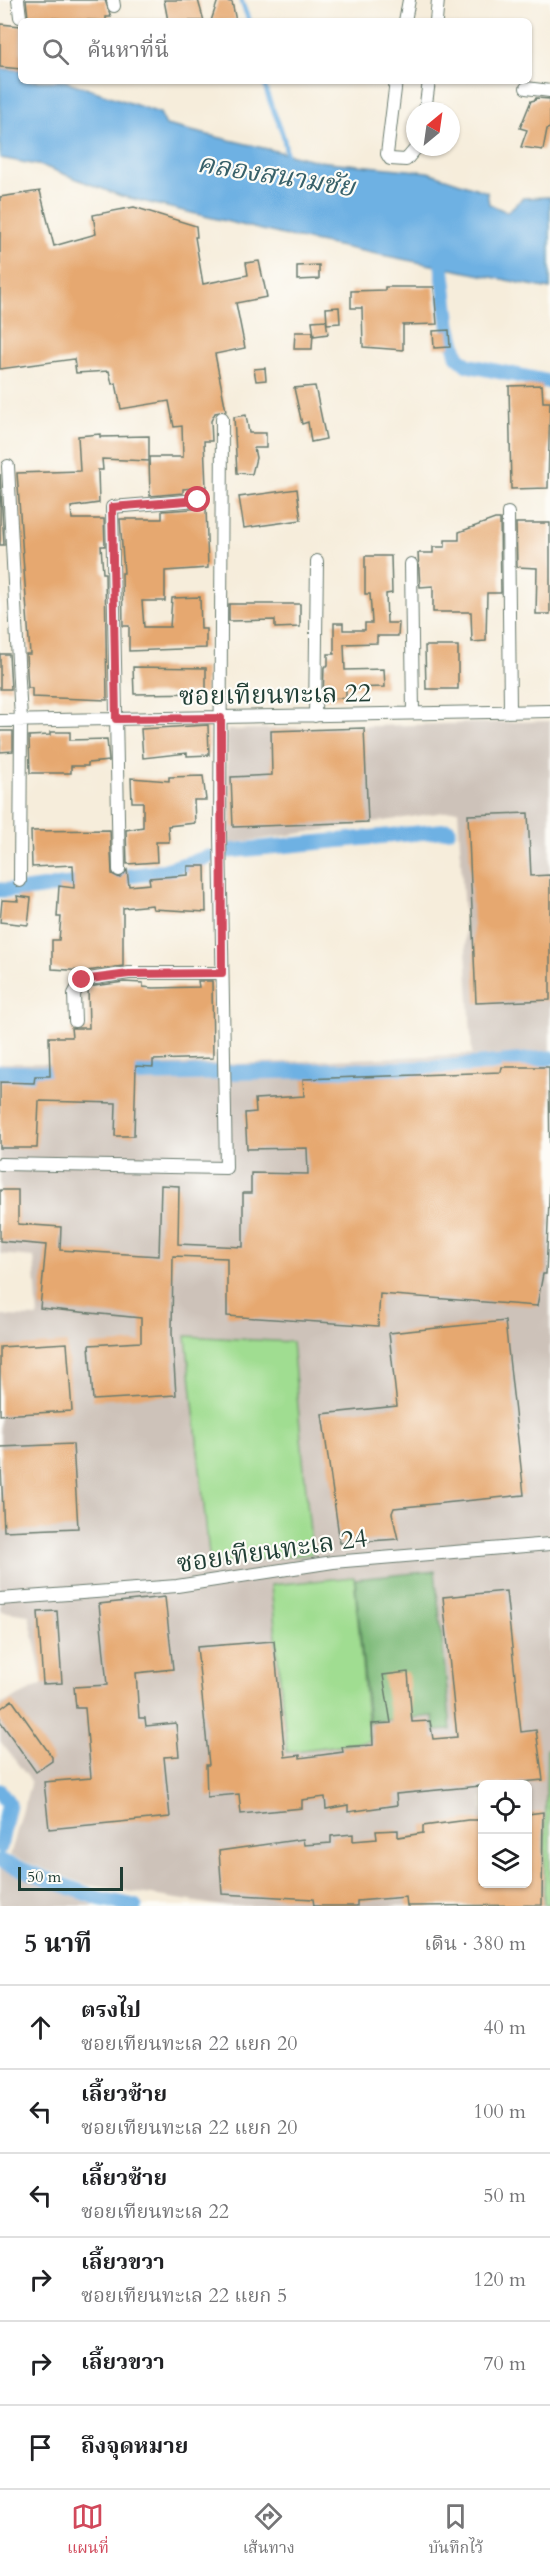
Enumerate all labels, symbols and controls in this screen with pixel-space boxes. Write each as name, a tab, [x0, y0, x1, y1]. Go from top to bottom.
search box	[18, 18, 532, 84]
icon: search	[39, 35, 72, 68]
text: ค้นหาที่นี่	[87, 35, 169, 65]
north arrow	[406, 102, 460, 156]
water label: คลองสนามชัย	[195, 145, 359, 206]
route start	[184, 486, 210, 512]
street label: ซอยเทียนทะเล 22	[179, 675, 371, 714]
route end	[68, 966, 94, 992]
street label: ซอยเทียนทะเล 24	[174, 1520, 370, 1581]
map controls	[478, 1780, 532, 1888]
button: locate	[478, 1780, 532, 1834]
button: layers	[478, 1834, 532, 1888]
scale bar	[18, 1864, 123, 1892]
text: 50 m	[27, 1866, 61, 1888]
text: 5 นาที	[24, 1926, 92, 1961]
text: เดิน · 380 m	[424, 1930, 526, 1957]
text: ตรงไป	[81, 1995, 141, 2025]
icon: ahead	[24, 2011, 57, 2044]
text: 40 m	[483, 2014, 526, 2041]
text: ซอยเทียนทะเล 22 แยก 20	[81, 2030, 297, 2057]
text: เลี้ยวซ้าย	[81, 2079, 167, 2109]
icon: left	[24, 2095, 57, 2128]
text: 100 m	[473, 2098, 526, 2125]
text: ซอยเทียนทะเล 22 แยก 20	[81, 2114, 297, 2141]
text: เลี้ยวซ้าย	[81, 2163, 167, 2193]
icon: left	[24, 2179, 57, 2212]
text: 50 m	[483, 2182, 526, 2209]
text: ซอยเทียนทะเล 22	[81, 2198, 229, 2225]
text: เลี้ยวขวา	[81, 2247, 165, 2277]
icon: right	[24, 2263, 57, 2296]
text: 120 m	[473, 2266, 526, 2293]
text: ซอยเทียนทะเล 22 แยก 5	[81, 2282, 287, 2309]
icon: right	[24, 2347, 57, 2380]
text: เลี้ยวขวา	[81, 2347, 165, 2377]
text: 70 m	[483, 2350, 526, 2377]
icon: arrive	[24, 2431, 57, 2464]
text: ถึงจุดหมาย	[81, 2431, 188, 2461]
tab: แผนที่	[67, 2500, 109, 2562]
tab: เส้นทาง	[243, 2500, 295, 2562]
tab: บันทึกไว้	[429, 2500, 483, 2562]

